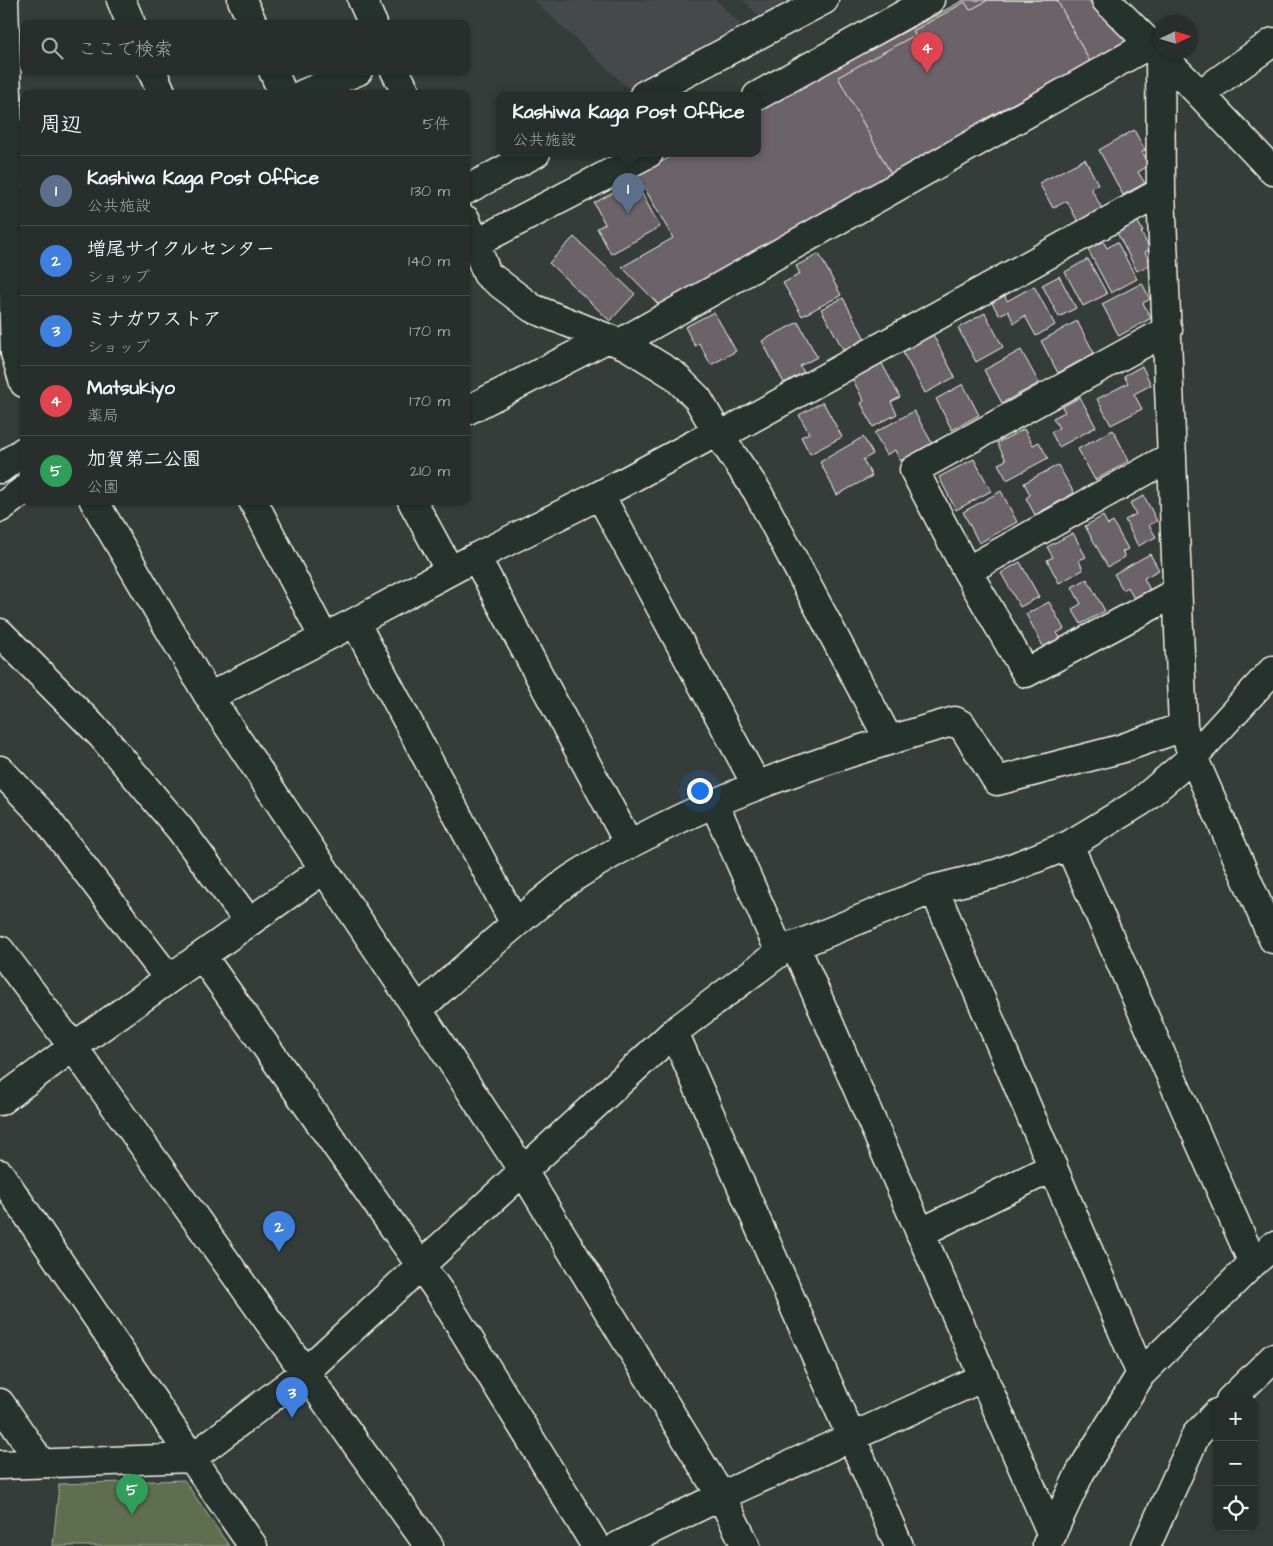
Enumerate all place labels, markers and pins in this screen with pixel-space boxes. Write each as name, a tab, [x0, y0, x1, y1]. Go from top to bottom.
pin: 4	[911, 32, 943, 73]
pin: 1	[612, 173, 644, 214]
pin: 2	[263, 1211, 295, 1252]
pin: 3	[276, 1377, 308, 1418]
pin: 5	[116, 1474, 148, 1515]

